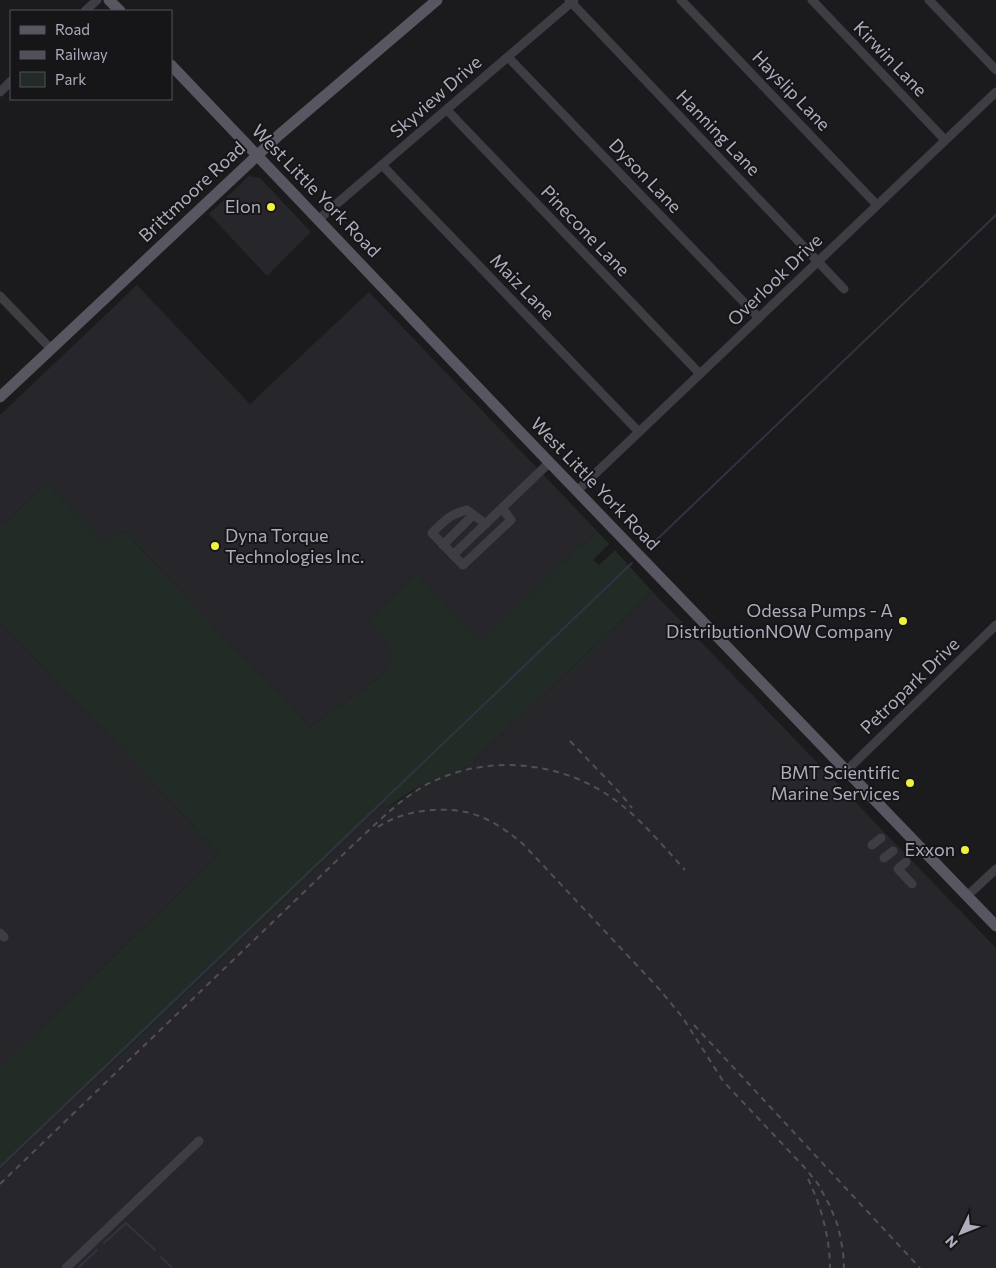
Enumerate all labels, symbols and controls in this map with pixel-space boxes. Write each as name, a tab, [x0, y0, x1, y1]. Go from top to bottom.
legend	[10, 10, 172, 100]
street label: Kirwin Lane	[849, 16, 932, 101]
text: Road	[55, 20, 90, 38]
text: Railway	[55, 45, 108, 63]
street label: Hayslip Lane	[748, 46, 835, 135]
street label: Skyview Drive	[385, 51, 486, 142]
text: Park	[55, 70, 86, 88]
street label: Hanning Lane	[672, 85, 765, 180]
street label: West Little York Road	[248, 119, 386, 261]
street label: Dyson Lane	[605, 134, 687, 217]
street label: Brittmoore Road	[134, 136, 249, 246]
street label: Pinecone Lane	[537, 180, 635, 280]
place label: Elon	[225, 195, 261, 217]
marker: Elon	[265, 201, 277, 213]
street label: Overlook Drive	[722, 229, 826, 330]
street label: Maiz Lane	[486, 249, 559, 324]
street label: West Little York Road	[527, 412, 665, 554]
place label: Dyna Torque Technologies Inc.	[225, 524, 364, 567]
marker: Dyna Torque Technologies Inc.	[209, 540, 221, 552]
place label: Odessa Pumps - A DistributionNOW Company	[666, 599, 893, 642]
marker: Odessa Pumps - A DistributionNOW Company	[897, 615, 909, 627]
street label: Petropark Drive	[855, 632, 963, 738]
place label: BMT Scientific Marine Services	[771, 761, 900, 804]
marker: BMT Scientific Marine Services	[904, 777, 916, 789]
place label: Exxon	[905, 838, 955, 860]
marker: Exxon	[959, 844, 971, 856]
north arrow	[936, 1208, 986, 1258]
text: N	[941, 1233, 961, 1252]

